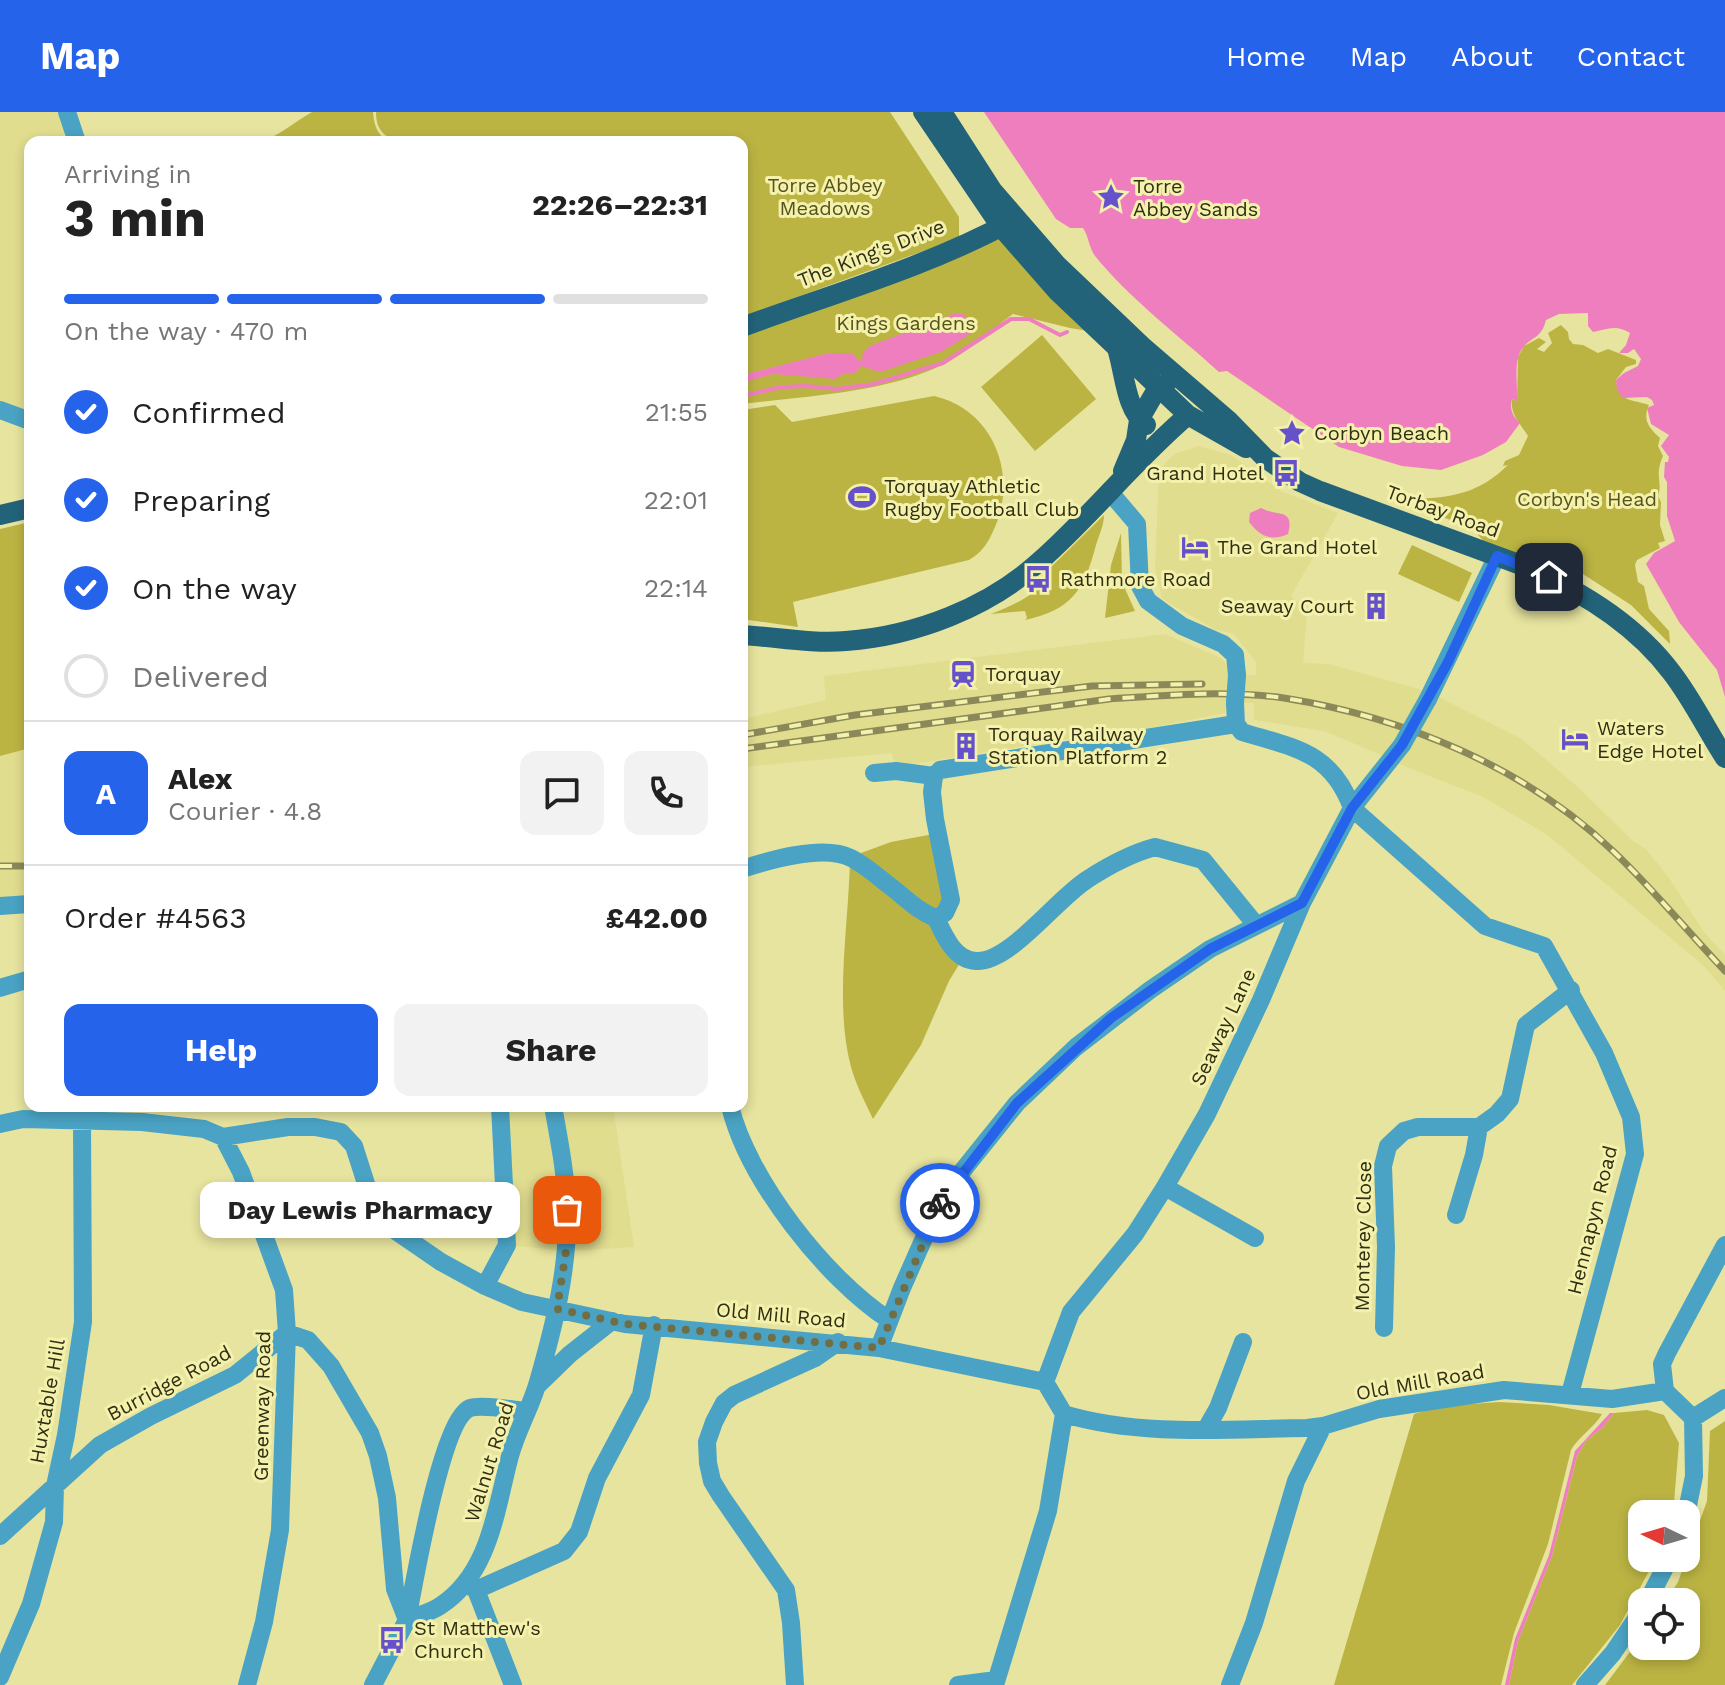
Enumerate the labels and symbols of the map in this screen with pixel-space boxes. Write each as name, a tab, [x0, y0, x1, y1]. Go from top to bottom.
park label: Torre Abbey Meadows	[767, 173, 883, 220]
place label: Torre Abbey Sands	[1133, 174, 1258, 221]
place icon: Torre Abbey Sands	[1096, 182, 1126, 212]
street label: The King's Drive	[794, 214, 948, 292]
park label: Kings Gardens	[836, 311, 976, 335]
place icon: Corbyn Beach	[1277, 418, 1307, 448]
place label: Corbyn Beach	[1314, 421, 1449, 445]
bus stop icon: Grand Hotel	[1271, 458, 1301, 488]
place label: Grand Hotel	[1146, 461, 1264, 485]
place label: Torquay Athletic Rugby Football Club	[884, 474, 1079, 521]
street label: Torbay Road	[1383, 479, 1503, 543]
sports icon: Torquay Athletic Rugby Football Club	[847, 482, 877, 512]
park label: Corbyn's Head	[1517, 487, 1657, 511]
hotel icon: The Grand Hotel	[1180, 532, 1210, 562]
place label: The Grand Hotel	[1217, 535, 1377, 559]
pin	[1515, 543, 1583, 611]
bus stop icon: Rathmore Road	[1023, 564, 1053, 594]
place label: Rathmore Road	[1060, 567, 1211, 591]
building icon: Seaway Court	[1361, 591, 1391, 621]
place label: Seaway Court	[1221, 594, 1355, 618]
station icon: Torquay	[948, 659, 978, 689]
place label: Torquay	[985, 662, 1061, 686]
place label: Waters Edge Hotel	[1597, 716, 1703, 763]
place label: Torquay Railway Station Platform 2	[988, 722, 1168, 769]
hotel icon: Waters Edge Hotel	[1560, 724, 1590, 754]
building icon: Torquay Railway Station Platform 2	[951, 731, 981, 761]
street label: Seaway Lane	[1185, 965, 1261, 1089]
street label: Hennapyn Road	[1562, 1143, 1622, 1297]
street label: Monterey Close	[1350, 1161, 1376, 1311]
courier	[900, 1163, 980, 1243]
pin	[533, 1176, 601, 1244]
callout: Day Lewis Pharmacy	[199, 1182, 519, 1238]
street label: Old Mill Road	[715, 1297, 847, 1333]
street label: Greenway Road	[249, 1331, 275, 1481]
street label: Huxtable Hill	[24, 1337, 70, 1465]
street label: Burridge Road	[103, 1340, 235, 1426]
street label: Old Mill Road	[1354, 1359, 1486, 1405]
street label: Walnut Road	[459, 1399, 519, 1525]
north arrow	[1628, 1500, 1700, 1572]
place label: St Matthew's Church	[414, 1616, 541, 1663]
bus stop icon: St Matthew's Church	[377, 1625, 407, 1655]

